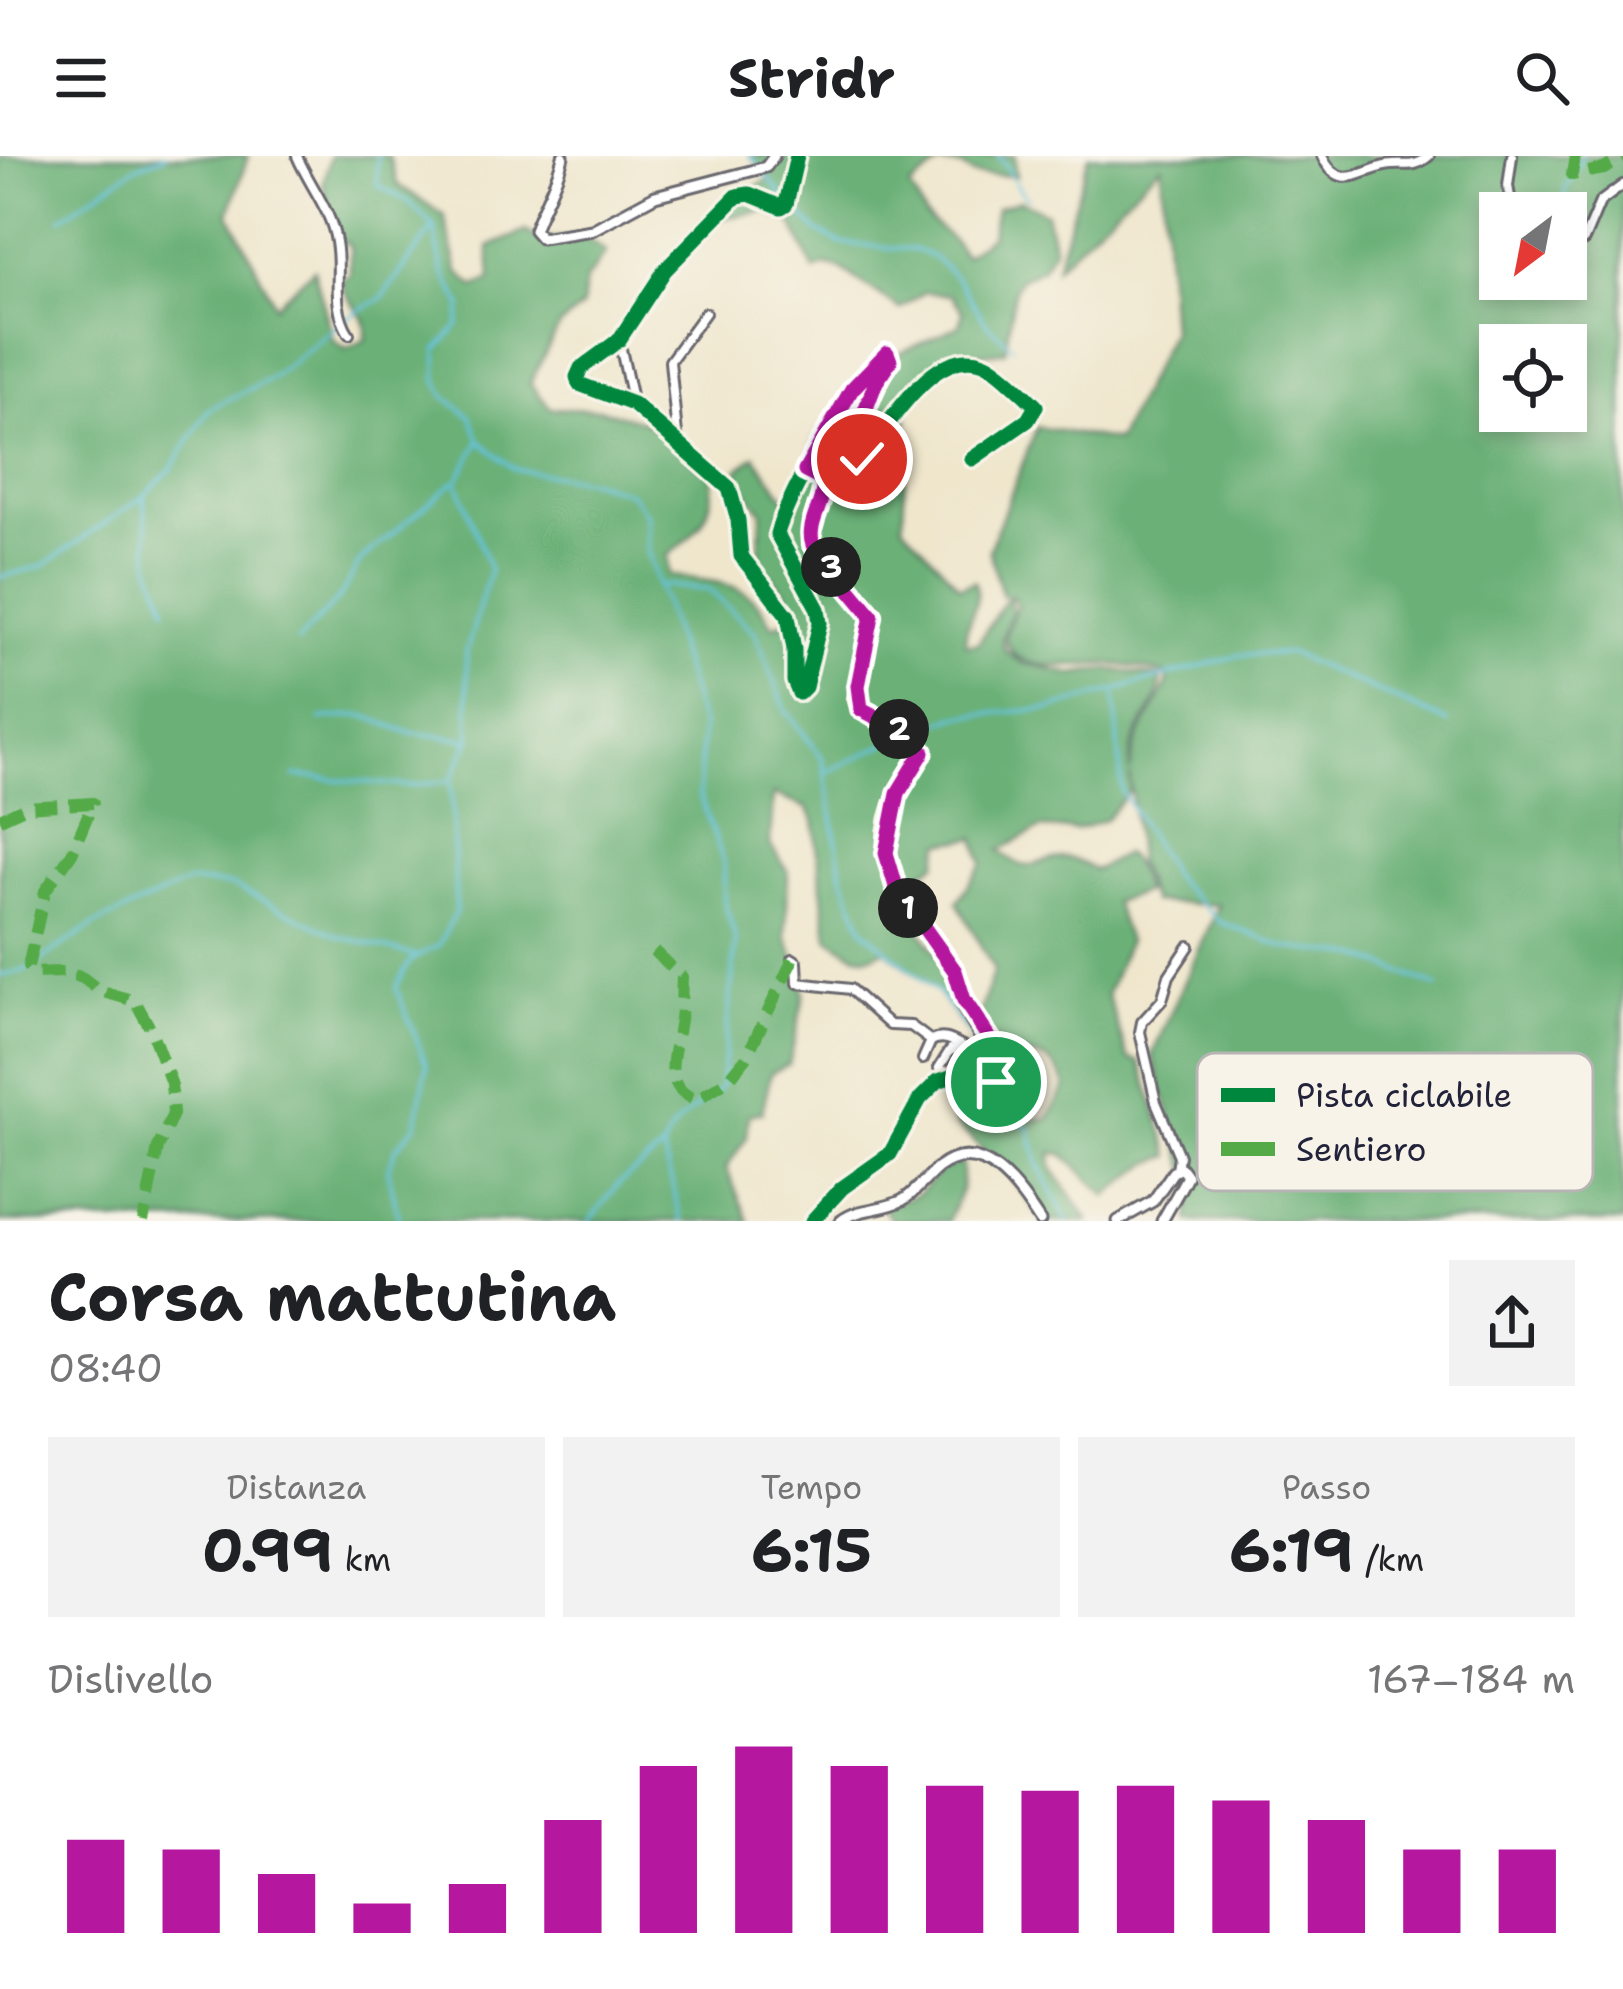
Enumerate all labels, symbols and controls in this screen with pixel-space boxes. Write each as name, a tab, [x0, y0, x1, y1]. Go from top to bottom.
text: Stridr	[728, 42, 895, 114]
icon: menu	[48, 45, 114, 111]
icon: search	[1509, 45, 1575, 111]
north arrow	[1479, 192, 1587, 300]
map controls	[1479, 192, 1587, 432]
button: locate	[1479, 324, 1587, 432]
pin	[811, 408, 913, 510]
icon: check	[829, 426, 895, 492]
pin: 3	[801, 537, 861, 597]
text: 3	[819, 544, 843, 589]
pin: 2	[869, 699, 929, 759]
text: 2	[887, 706, 911, 751]
pin: 1	[878, 878, 938, 938]
text: 1	[900, 885, 916, 930]
pin	[945, 1031, 1047, 1133]
icon: arrive	[963, 1049, 1029, 1115]
legend	[1197, 1053, 1593, 1191]
text: Pista ciclabile	[1296, 1073, 1512, 1118]
text: Sentiero	[1296, 1127, 1427, 1172]
text: Corsa mattutina	[48, 1253, 616, 1341]
button: share	[1449, 1260, 1575, 1386]
text: 08:40	[48, 1342, 163, 1394]
text: Distanza	[227, 1465, 366, 1510]
text: Tempo	[761, 1465, 862, 1510]
text: Passo	[1282, 1465, 1371, 1510]
text: 0.99	[202, 1510, 333, 1590]
text: 6:15	[751, 1510, 872, 1590]
text: 6:19	[1229, 1510, 1354, 1590]
text: km	[333, 1537, 391, 1582]
text: /km	[1354, 1537, 1424, 1582]
text: Dislivello	[48, 1653, 213, 1705]
text: 167–184 m	[1367, 1653, 1575, 1705]

